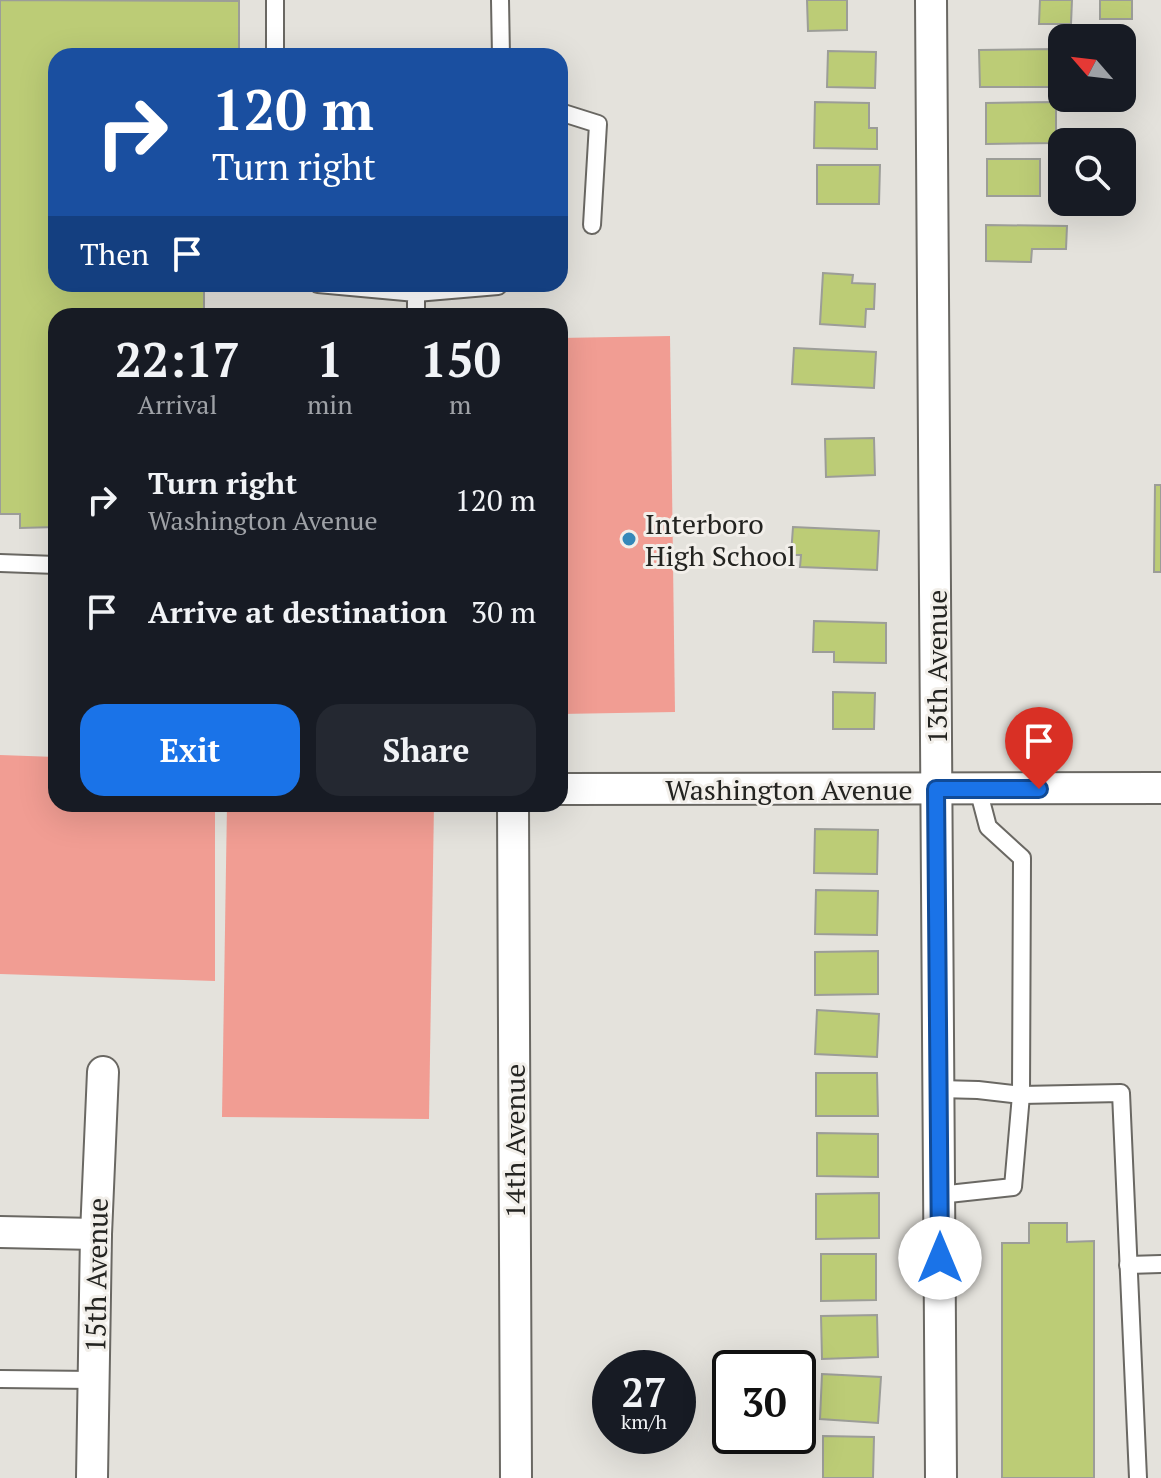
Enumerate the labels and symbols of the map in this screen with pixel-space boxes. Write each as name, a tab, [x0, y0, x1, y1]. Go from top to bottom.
north arrow	[1048, 24, 1136, 112]
place label: Interboro High School	[645, 505, 796, 574]
marker: Interboro High School	[620, 530, 638, 548]
street label: 13th Avenue	[918, 590, 955, 744]
pin	[1005, 707, 1073, 789]
street label: Washington Avenue	[665, 771, 913, 808]
street label: 14th Avenue	[496, 1064, 533, 1218]
street label: 15th Avenue	[76, 1197, 116, 1353]
position arrow	[898, 1216, 982, 1300]
speed limit sign: 30	[712, 1350, 816, 1454]

